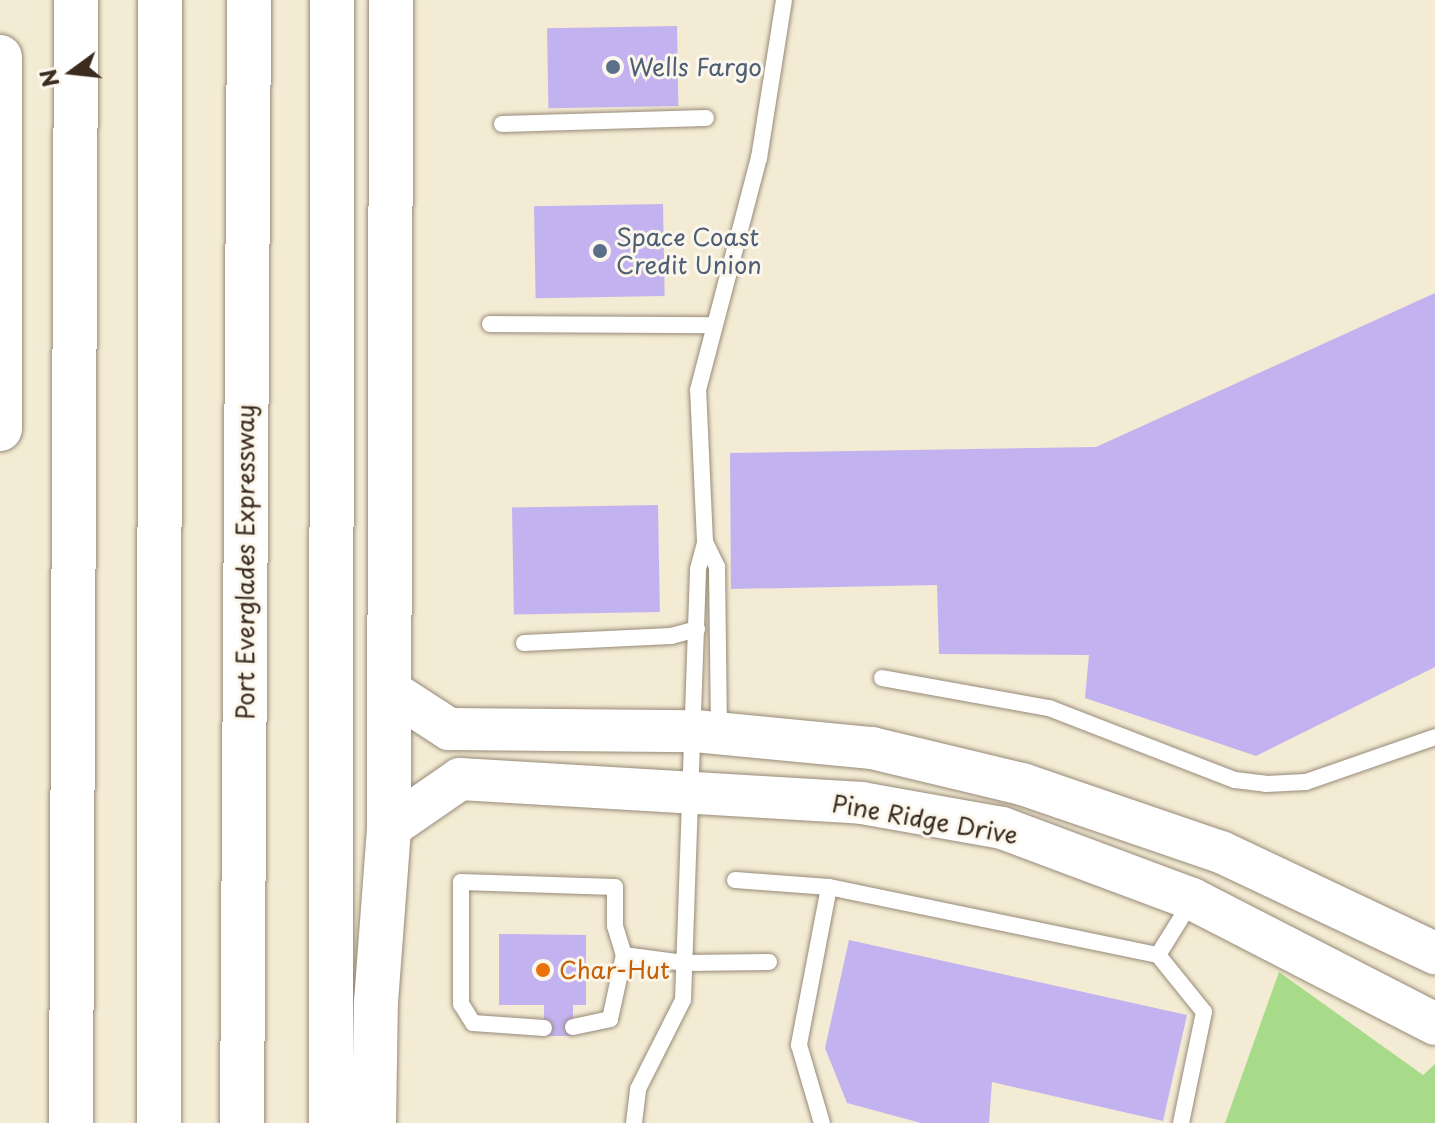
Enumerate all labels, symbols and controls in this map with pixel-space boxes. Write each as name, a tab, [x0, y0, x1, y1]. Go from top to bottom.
north arrow	[32, 32, 112, 112]
place label: Wells Fargo	[629, 53, 764, 81]
marker: Wells Fargo	[604, 58, 622, 76]
text: N	[30, 66, 67, 91]
place label: Space Coast Credit Union	[616, 223, 763, 279]
marker: Space Coast Credit Union	[591, 242, 609, 260]
street label: Port Everglades Expressway	[231, 402, 259, 722]
street label: Pine Ridge Drive	[829, 788, 1021, 850]
place label: Char-Hut	[559, 956, 670, 984]
marker: Char-Hut	[534, 961, 552, 979]

